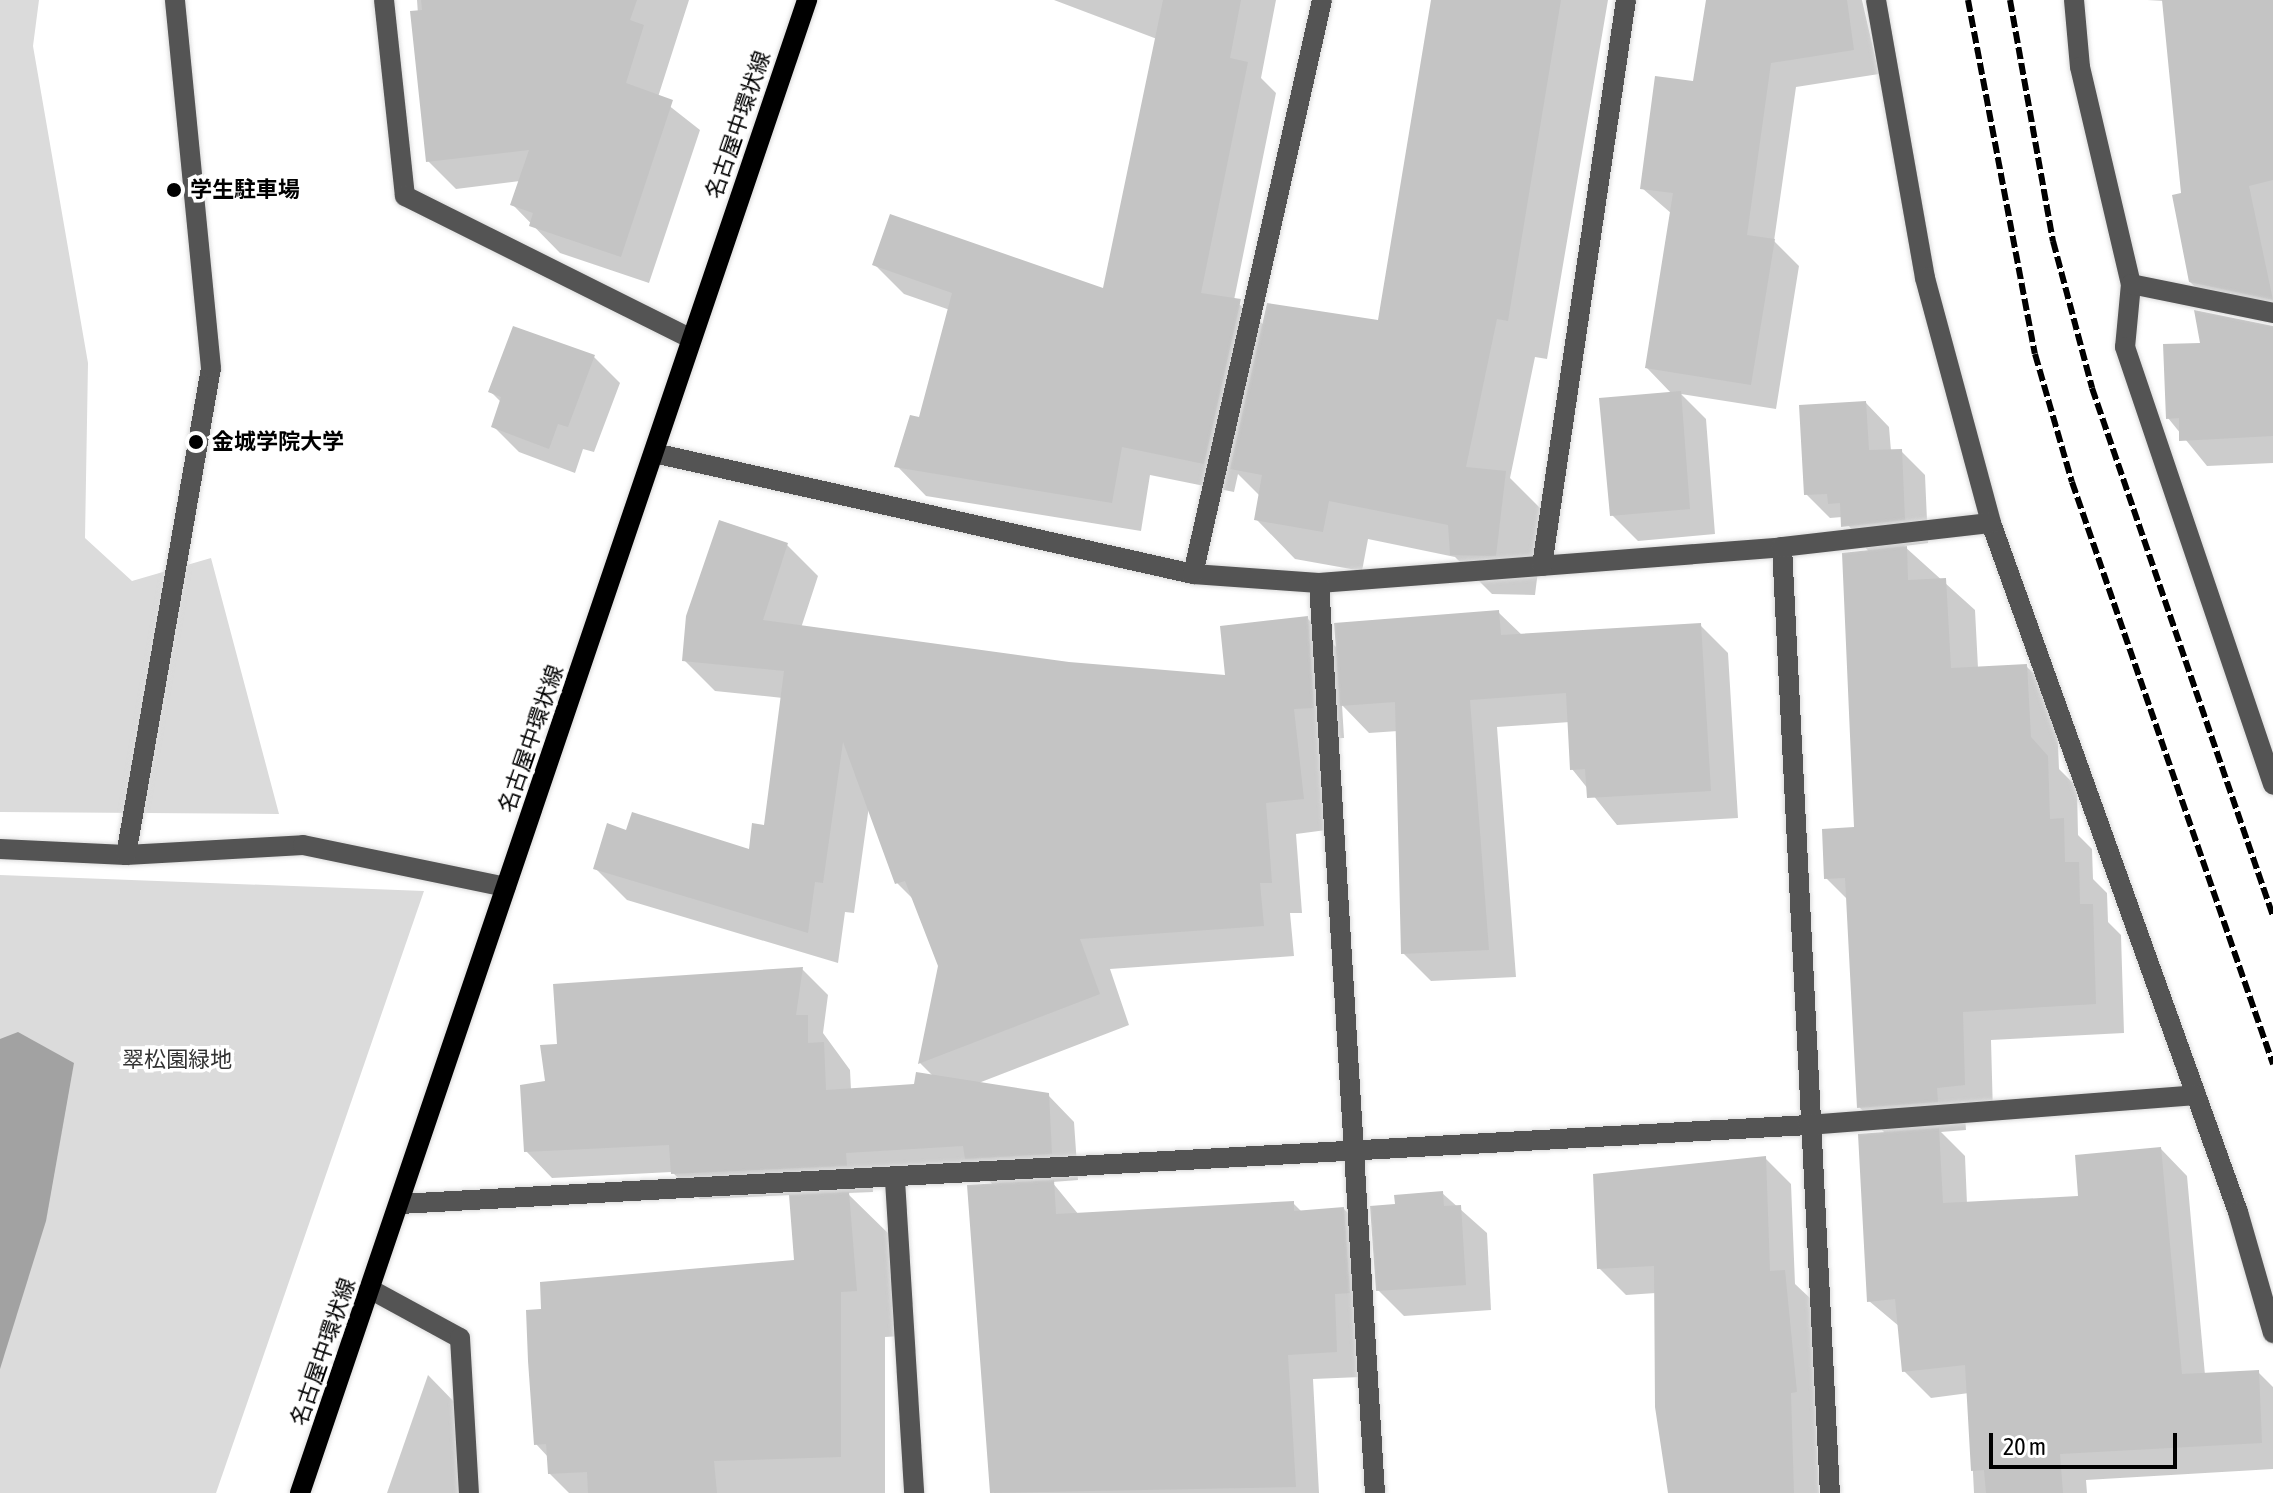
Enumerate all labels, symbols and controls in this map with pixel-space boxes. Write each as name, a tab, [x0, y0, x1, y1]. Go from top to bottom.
street label: 名古屋中環状線	[700, 48, 776, 202]
place label: 学生駐車場	[190, 177, 300, 203]
marker: 学生駐車場	[165, 181, 183, 199]
place label: 金城学院大学	[212, 429, 344, 455]
marker: 金城学院大学	[187, 433, 205, 451]
street label: 名古屋中環状線	[493, 662, 569, 816]
park label: 翠松園緑地	[122, 1047, 232, 1073]
street label: 名古屋中環状線	[285, 1275, 361, 1429]
scale bar	[1993, 1417, 2181, 1467]
text: 20 m	[2003, 1433, 2046, 1460]

